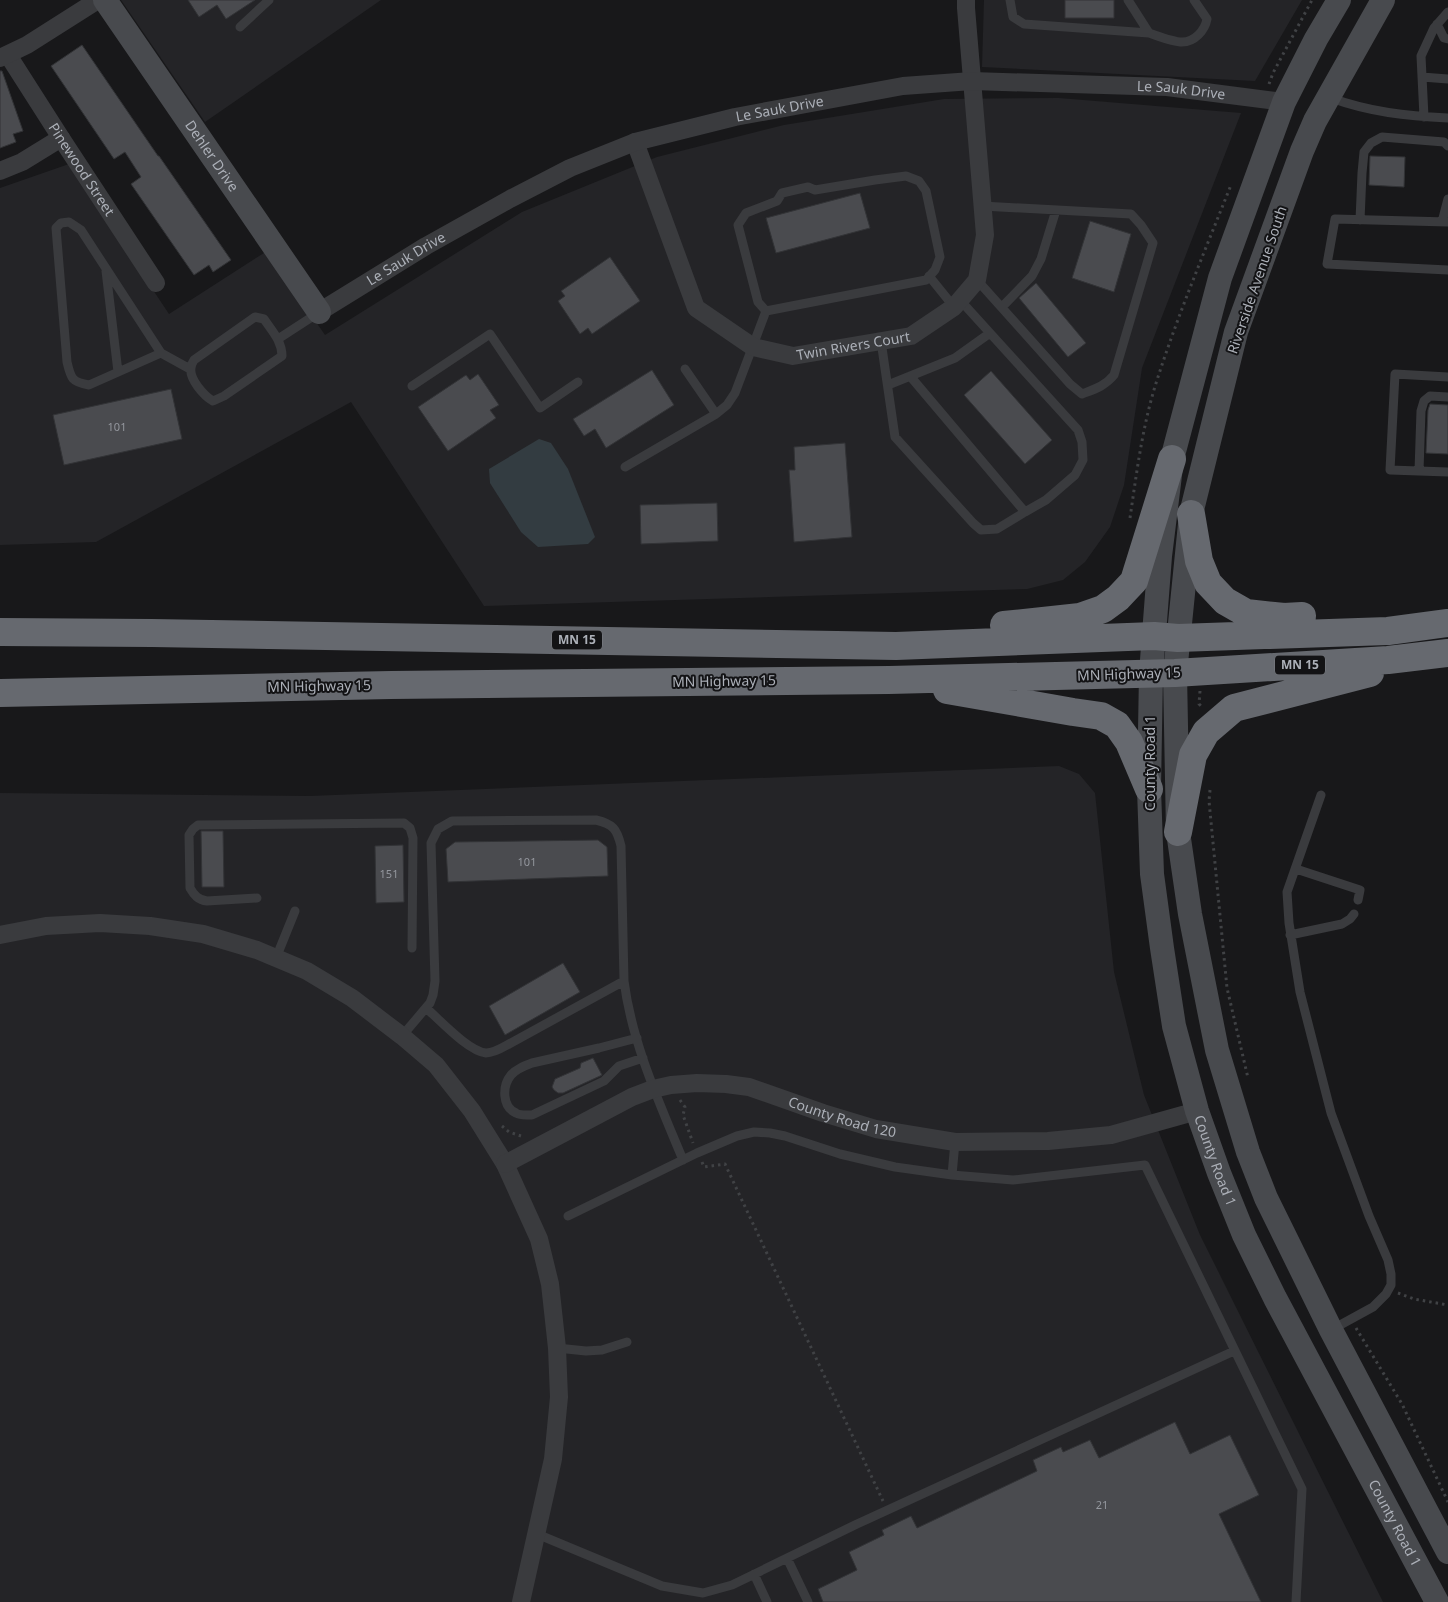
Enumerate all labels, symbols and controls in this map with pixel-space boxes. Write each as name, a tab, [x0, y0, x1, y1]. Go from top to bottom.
street label: Le Sauk Drive	[1137, 76, 1227, 103]
street label: Le Sauk Drive	[734, 91, 825, 126]
street label: Dehler Drive	[181, 116, 244, 195]
street label: Pinewood Street	[45, 119, 119, 219]
street label: Riverside Avenue South	[1222, 204, 1291, 356]
street label: Le Sauk Drive	[363, 227, 449, 289]
street label: Twin Rivers Court	[795, 326, 911, 364]
house number: 101	[108, 419, 126, 434]
road number: MN 15	[552, 630, 602, 650]
road number: MN 15	[1275, 656, 1325, 674]
street label: MN Highway 15	[1077, 662, 1181, 685]
street label: MN Highway 15	[672, 670, 776, 691]
street label: MN Highway 15	[267, 675, 371, 696]
street label: County Road 1	[1140, 715, 1159, 811]
house number: 101	[518, 854, 536, 869]
house number: 151	[380, 866, 398, 881]
street label: County Road 120	[786, 1092, 898, 1141]
street label: County Road 1	[1190, 1112, 1241, 1209]
street label: County Road 1	[1364, 1476, 1426, 1569]
house number: 21	[1096, 1497, 1108, 1512]

